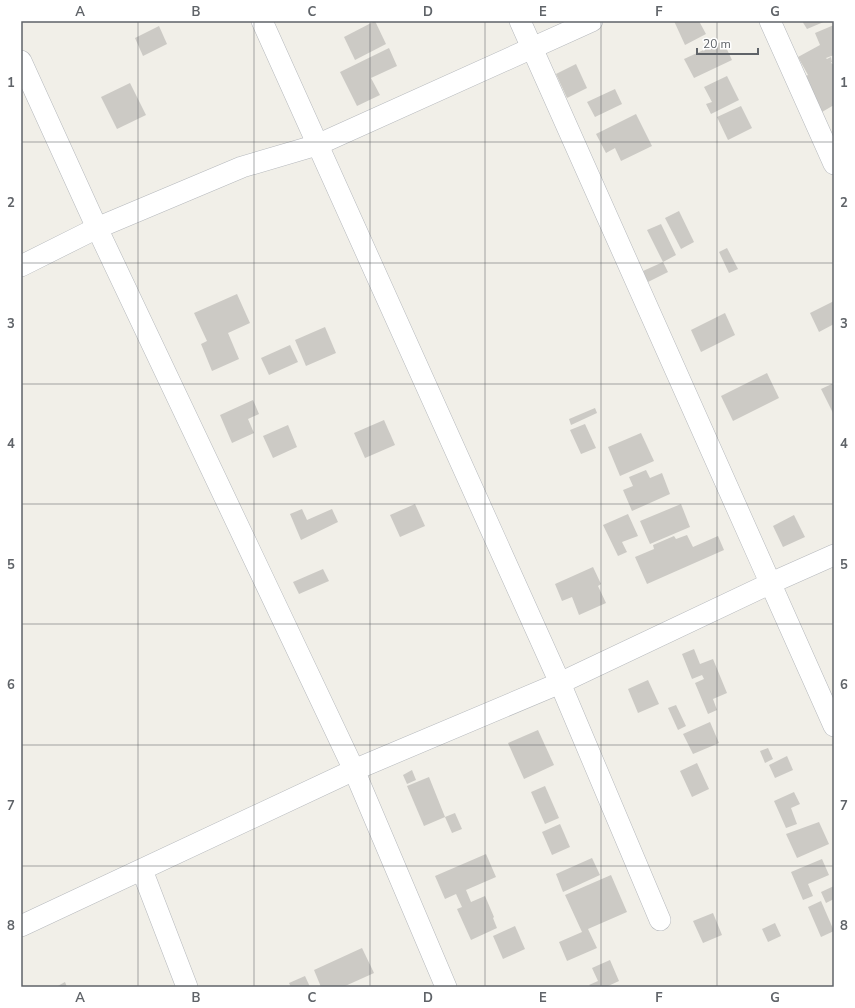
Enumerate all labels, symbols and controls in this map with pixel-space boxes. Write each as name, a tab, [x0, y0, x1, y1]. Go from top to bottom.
text: A	[75, 3, 85, 21]
text: B	[192, 3, 201, 21]
text: C	[308, 3, 317, 21]
text: D	[423, 3, 433, 21]
text: E	[539, 3, 547, 21]
text: F	[655, 3, 663, 21]
text: G	[770, 3, 780, 21]
scale bar	[697, 30, 758, 56]
text: 20 m	[703, 36, 731, 52]
text: 1	[7, 74, 15, 92]
text: 1	[840, 74, 848, 92]
text: 2	[7, 194, 15, 212]
text: 2	[840, 194, 848, 212]
text: 3	[7, 315, 15, 333]
text: 3	[840, 315, 848, 333]
text: 4	[7, 435, 15, 453]
text: 4	[840, 435, 848, 453]
text: 5	[7, 556, 15, 574]
text: 5	[840, 556, 848, 574]
text: 6	[7, 676, 15, 694]
text: 6	[840, 676, 848, 694]
text: 7	[7, 797, 15, 815]
text: 7	[840, 797, 848, 815]
text: 8	[7, 917, 15, 935]
text: 8	[840, 917, 848, 935]
text: A	[75, 989, 85, 1007]
text: B	[192, 989, 201, 1007]
text: C	[308, 989, 317, 1007]
text: D	[423, 989, 433, 1007]
text: E	[539, 989, 547, 1007]
text: F	[655, 989, 663, 1007]
text: G	[770, 989, 780, 1007]

